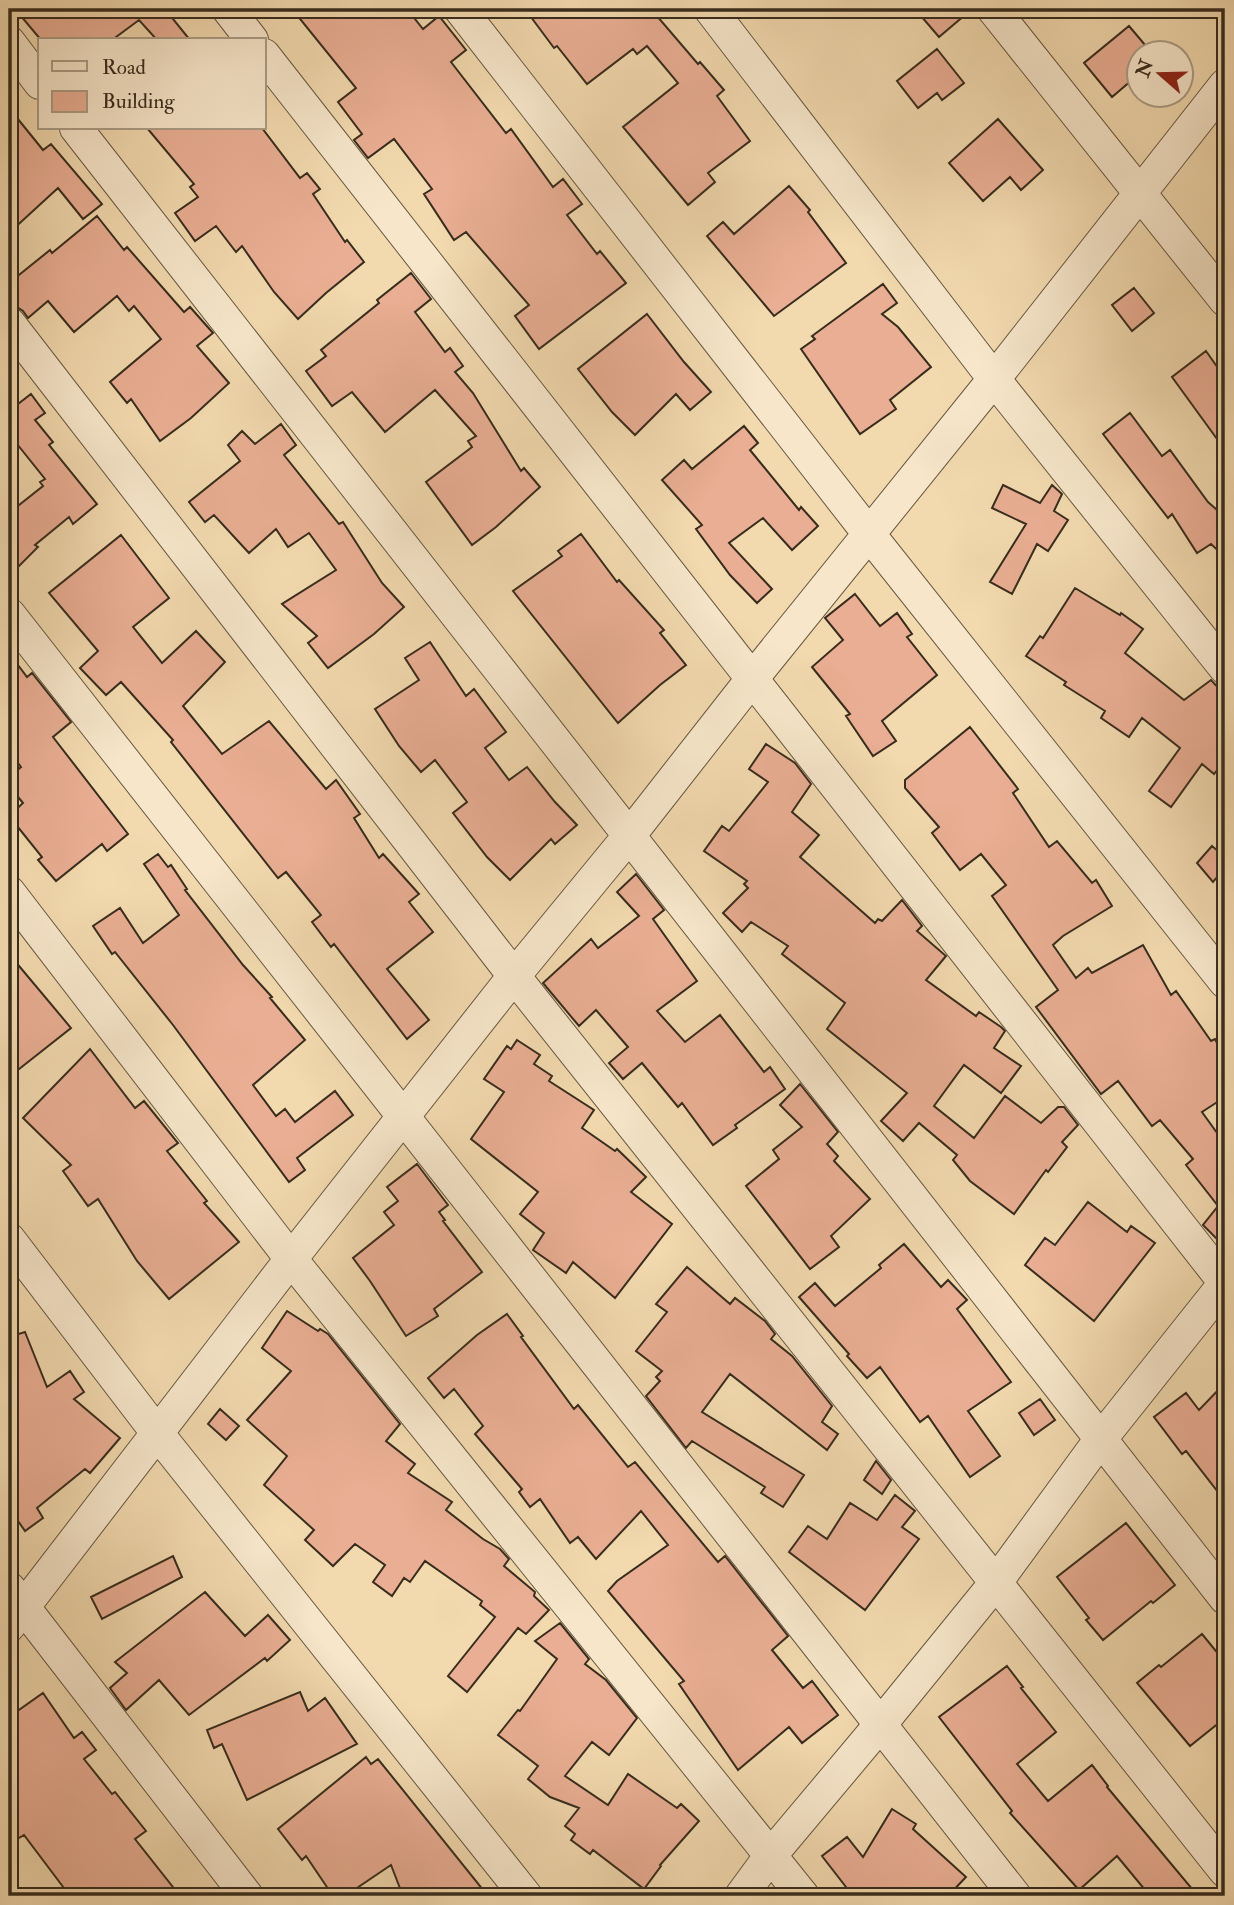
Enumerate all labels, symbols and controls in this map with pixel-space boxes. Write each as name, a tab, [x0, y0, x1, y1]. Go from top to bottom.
legend	[38, 38, 266, 130]
north arrow	[1126, 38, 1196, 108]
text: Road	[102, 54, 147, 81]
text: N	[1130, 56, 1159, 82]
text: Building	[102, 88, 175, 115]

